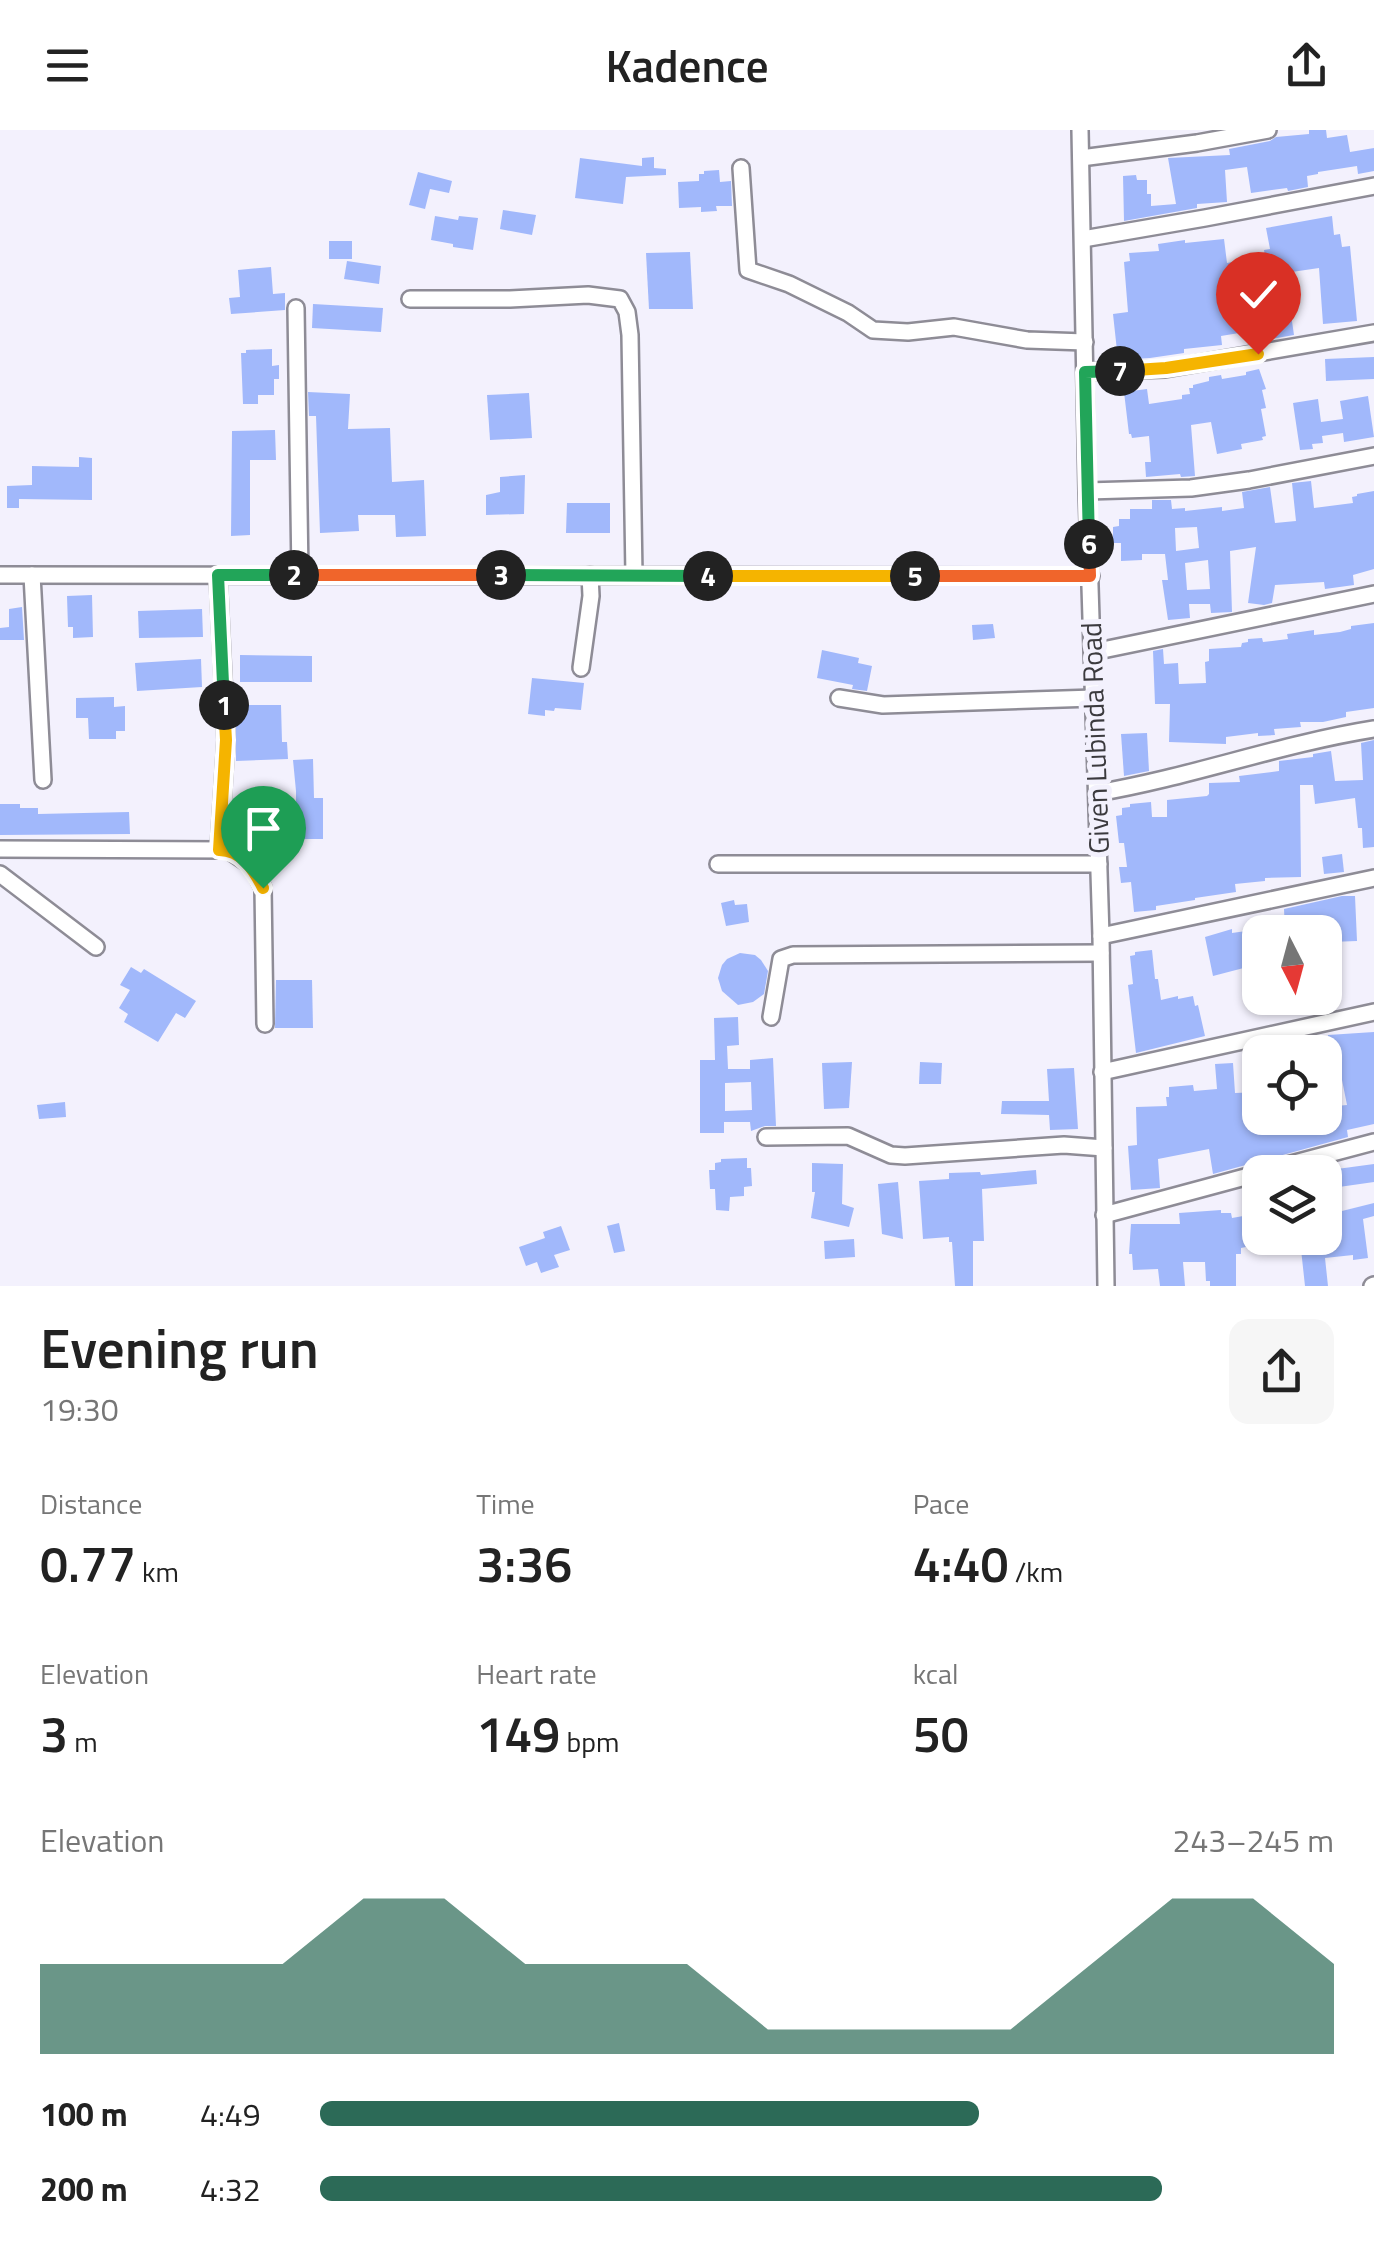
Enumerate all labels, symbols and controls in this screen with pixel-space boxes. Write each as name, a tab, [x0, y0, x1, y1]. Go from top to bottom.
text: Kadence	[605, 31, 769, 99]
icon: menu	[40, 38, 95, 93]
icon: share	[1279, 38, 1334, 93]
pin	[1216, 252, 1301, 355]
icon: check	[1231, 267, 1286, 322]
pin: 7	[1095, 346, 1145, 396]
text: 7	[1112, 349, 1128, 392]
pin: 6	[1064, 519, 1114, 569]
text: 6	[1081, 522, 1097, 565]
pin: 2	[269, 550, 319, 600]
pin: 3	[476, 550, 526, 600]
pin: 4	[683, 551, 733, 601]
pin: 5	[890, 551, 940, 601]
text: 2	[286, 553, 302, 596]
text: 3	[493, 553, 509, 596]
text: 4	[700, 554, 716, 597]
text: 5	[907, 554, 923, 597]
street label: Given Lubinda Road	[1069, 622, 1120, 854]
pin: 1	[199, 680, 249, 730]
text: 1	[216, 683, 232, 726]
pin	[221, 786, 306, 889]
icon: arrive	[236, 801, 291, 856]
north arrow	[1242, 915, 1342, 1015]
map controls	[1242, 915, 1342, 1255]
button: locate	[1242, 1035, 1342, 1135]
button: layers	[1242, 1155, 1342, 1255]
text: Evening run	[40, 1306, 319, 1389]
button: share	[1229, 1319, 1334, 1424]
text: 19:30	[40, 1385, 119, 1433]
text: Distance	[40, 1482, 142, 1525]
text: Time	[476, 1482, 535, 1525]
text: Pace	[913, 1482, 969, 1525]
text: 0.77	[40, 1525, 136, 1601]
text: 3:36	[476, 1525, 572, 1601]
text: 4:40	[913, 1525, 1009, 1601]
text: km	[136, 1550, 179, 1593]
text: /km	[1009, 1550, 1063, 1593]
text: Elevation	[40, 1652, 149, 1695]
text: Heart rate	[476, 1652, 597, 1695]
text: kcal	[913, 1652, 958, 1695]
text: 3	[40, 1695, 68, 1771]
text: 149	[476, 1695, 560, 1771]
text: 50	[913, 1695, 969, 1771]
text: m	[68, 1720, 98, 1763]
text: bpm	[560, 1720, 619, 1763]
text: Elevation	[40, 1816, 164, 1864]
text: 243–245 m	[1172, 1816, 1334, 1864]
text: 100 m	[40, 2090, 128, 2138]
text: 4:49	[200, 2090, 261, 2138]
text: 200 m	[40, 2165, 128, 2213]
text: 4:32	[200, 2165, 261, 2213]

